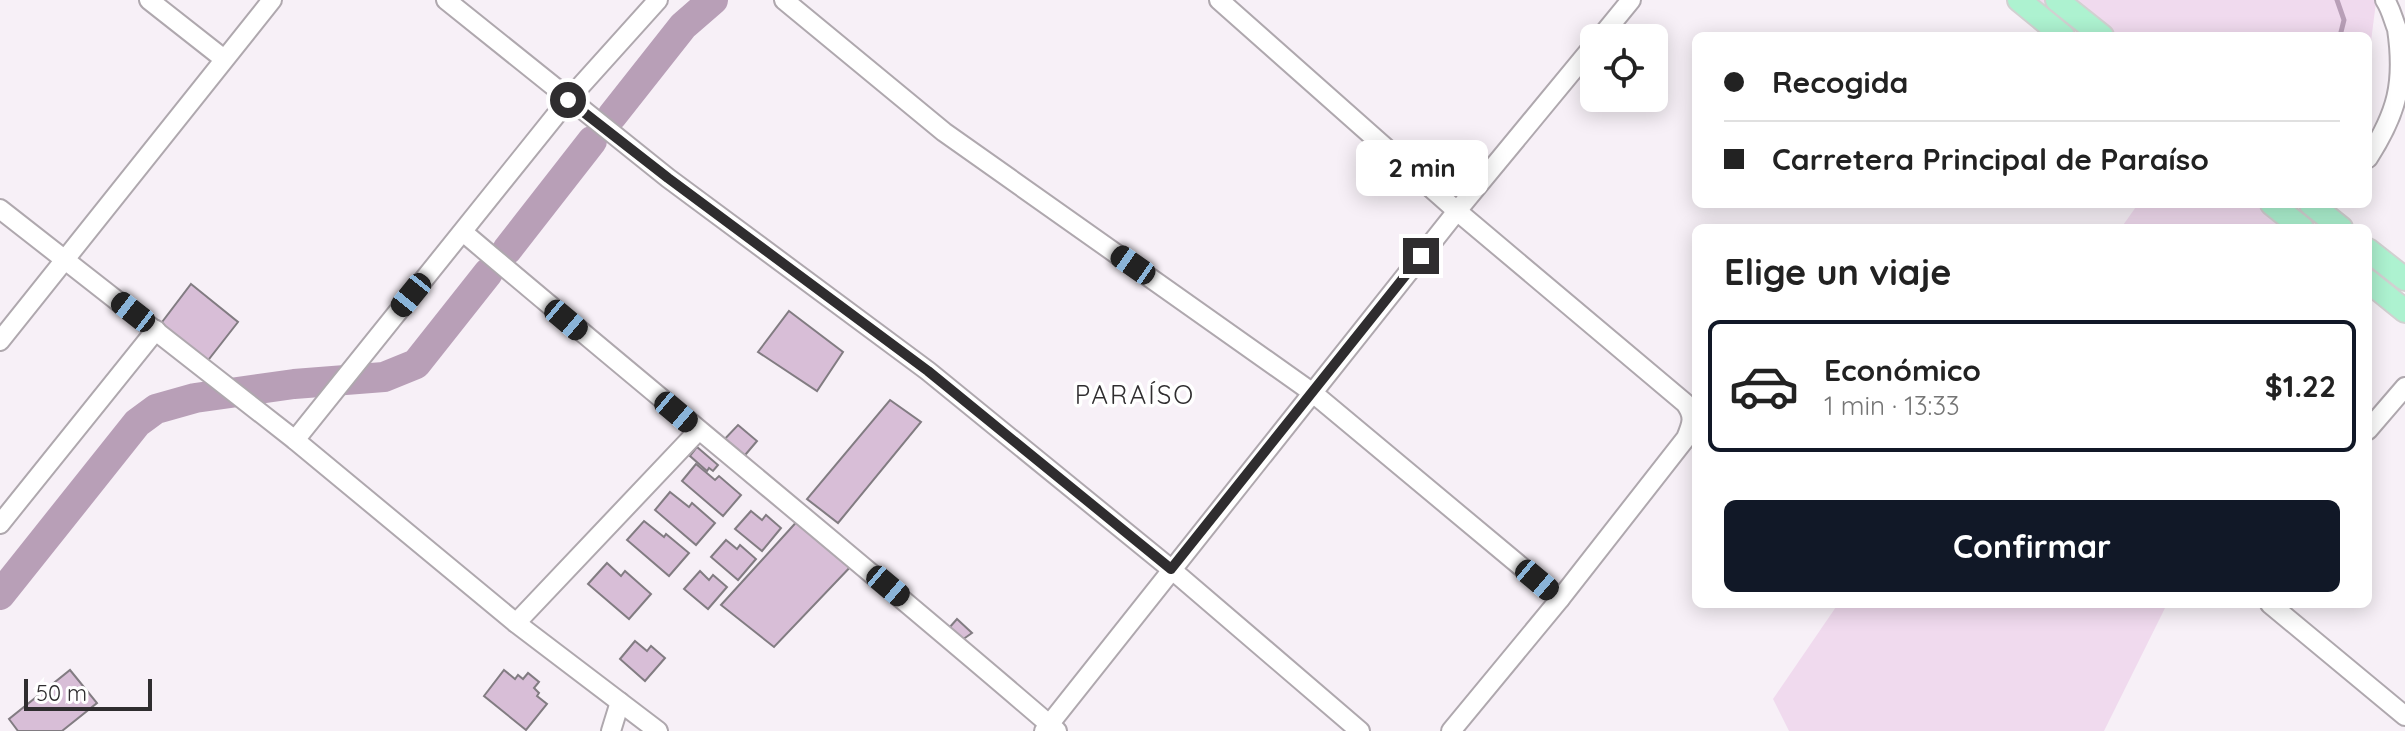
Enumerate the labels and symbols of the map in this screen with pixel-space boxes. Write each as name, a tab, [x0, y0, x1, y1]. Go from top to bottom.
route start	[550, 82, 586, 118]
callout: 2 min	[1355, 140, 1487, 196]
route end	[1403, 238, 1439, 274]
car	[1106, 241, 1160, 289]
car	[387, 269, 435, 321]
car	[107, 288, 159, 336]
car	[540, 295, 592, 345]
district label: PARAÍSO	[1075, 378, 1195, 411]
car	[650, 387, 702, 437]
car	[1511, 555, 1563, 605]
car	[862, 561, 914, 611]
scale bar	[24, 675, 152, 711]

